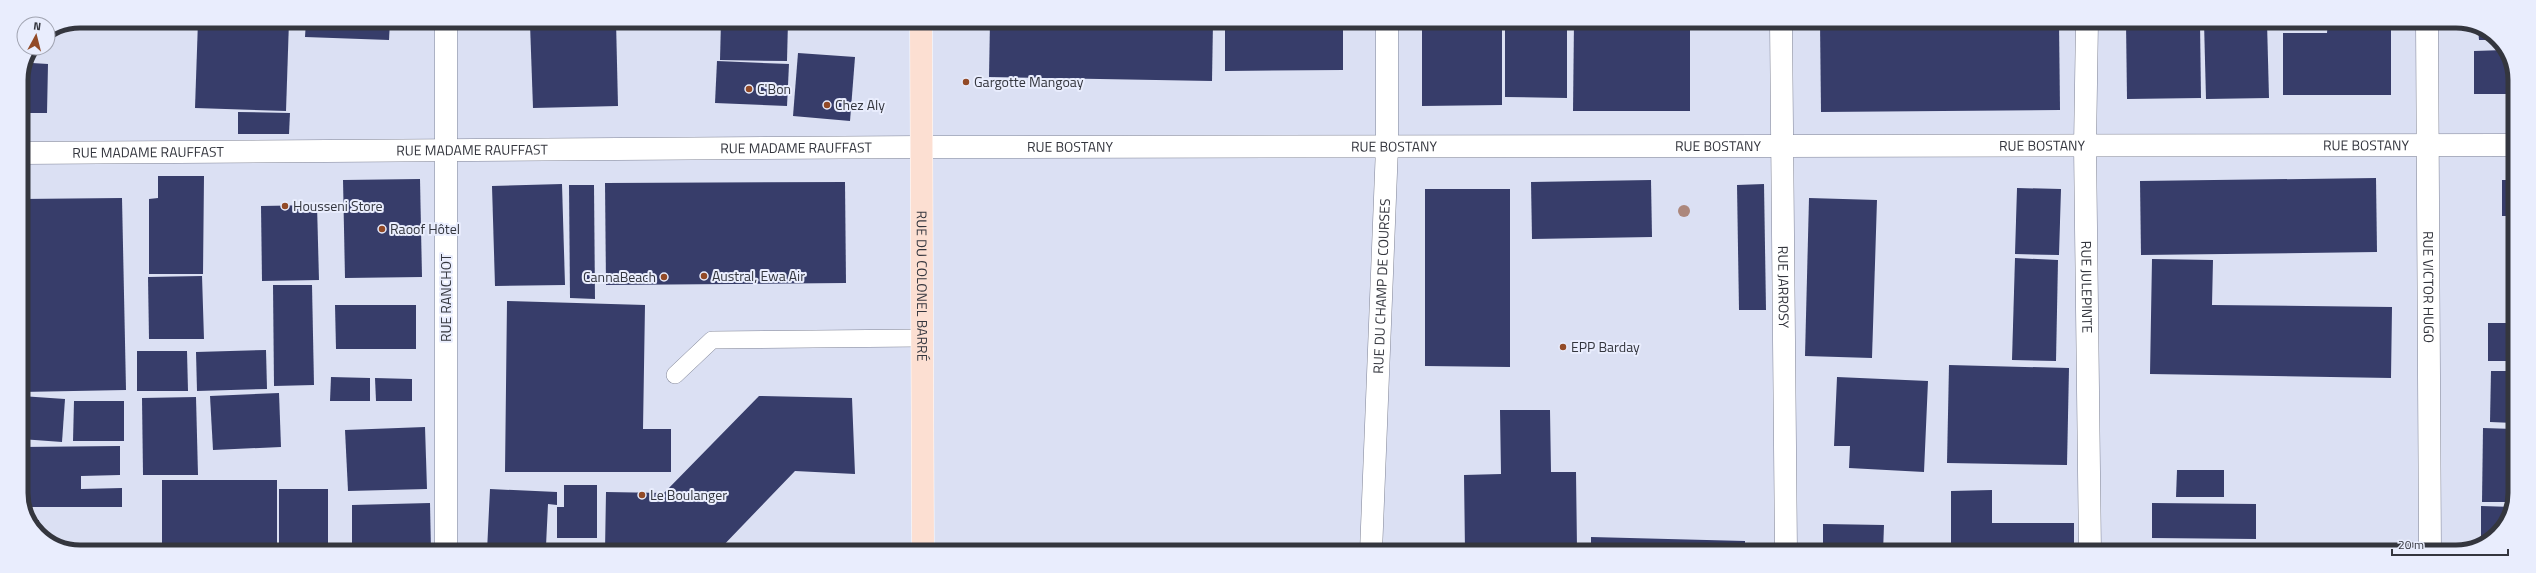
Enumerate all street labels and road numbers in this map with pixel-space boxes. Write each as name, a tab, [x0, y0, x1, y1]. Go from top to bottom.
street label: RUE BOSTANY	[2323, 134, 2409, 155]
street label: RUE BOSTANY	[1351, 135, 1437, 156]
street label: RUE BOSTANY	[1675, 135, 1761, 156]
street label: RUE BOSTANY	[1999, 135, 2085, 156]
street label: RUE MADAME RAUFFAST	[720, 136, 873, 158]
street label: RUE BOSTANY	[1027, 136, 1113, 157]
street label: RUE MADAME RAUFFAST	[396, 138, 549, 161]
street label: RUE MADAME RAUFFAST	[72, 141, 225, 163]
street label: RUE DU CHAMP DE COURSES	[1367, 198, 1395, 374]
street label: RUE DU COLONEL BARRÉ	[912, 210, 933, 362]
street label: RUE VICTOR HUGO	[2418, 231, 2440, 343]
street label: RUE JULEPINTE	[2076, 241, 2098, 334]
street label: RUE JARROSY	[1773, 246, 1795, 329]
street label: RUE RANCHOT	[435, 253, 456, 342]

